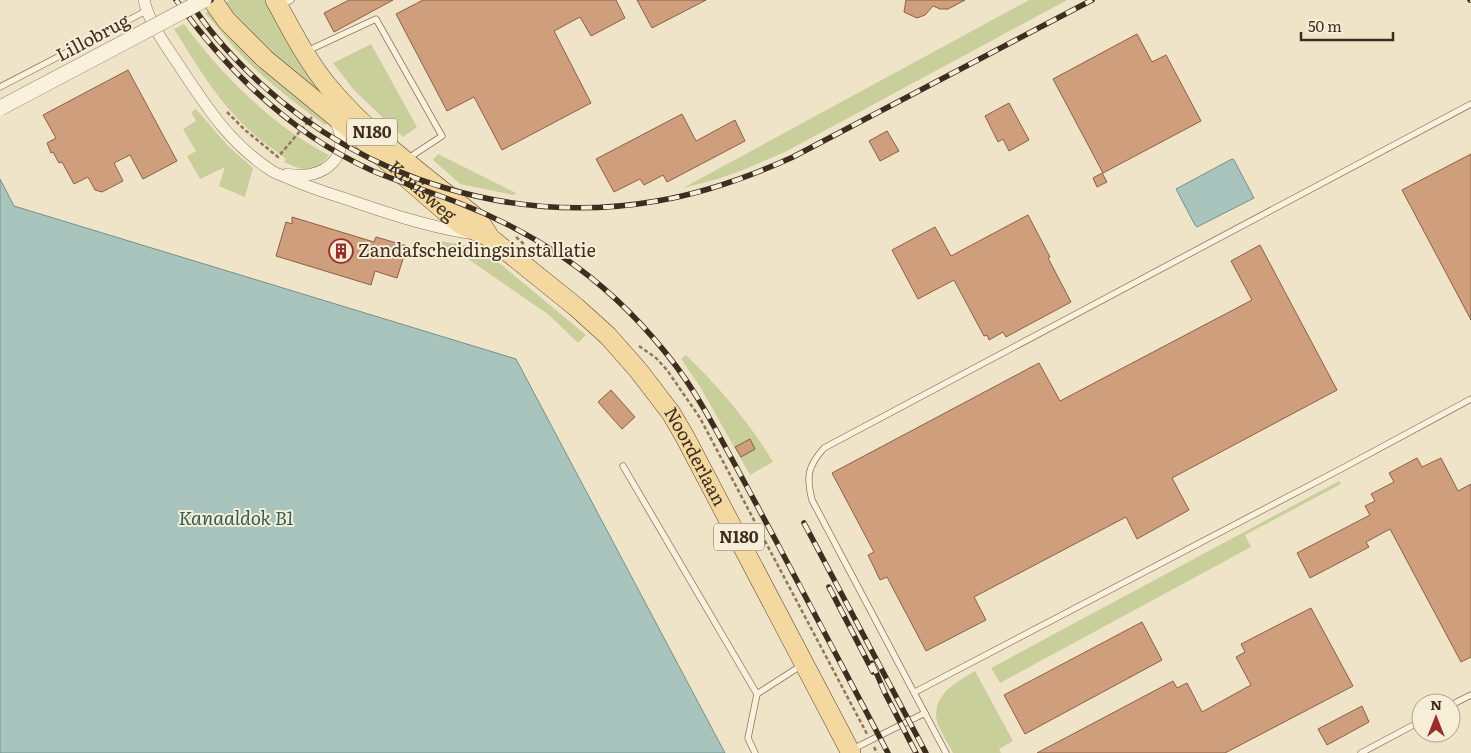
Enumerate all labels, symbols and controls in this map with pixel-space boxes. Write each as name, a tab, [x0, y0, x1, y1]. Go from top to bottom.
street label: Lillobrug	[51, 6, 135, 67]
scale bar	[1301, 10, 1394, 42]
text: 50 m	[1308, 14, 1342, 37]
road number: N180	[347, 118, 397, 146]
street label: Kruisweg	[383, 153, 464, 228]
place label: Zandafscheidingsinstallatie	[358, 236, 596, 263]
building icon: Zandafscheidingsinstallatie	[328, 238, 354, 264]
street label: Noorderlaan	[658, 401, 734, 510]
water label: Kanaaldok B1	[178, 503, 294, 531]
road number: N180	[714, 524, 764, 550]
north arrow	[1411, 693, 1461, 743]
text: N	[1430, 694, 1442, 714]

